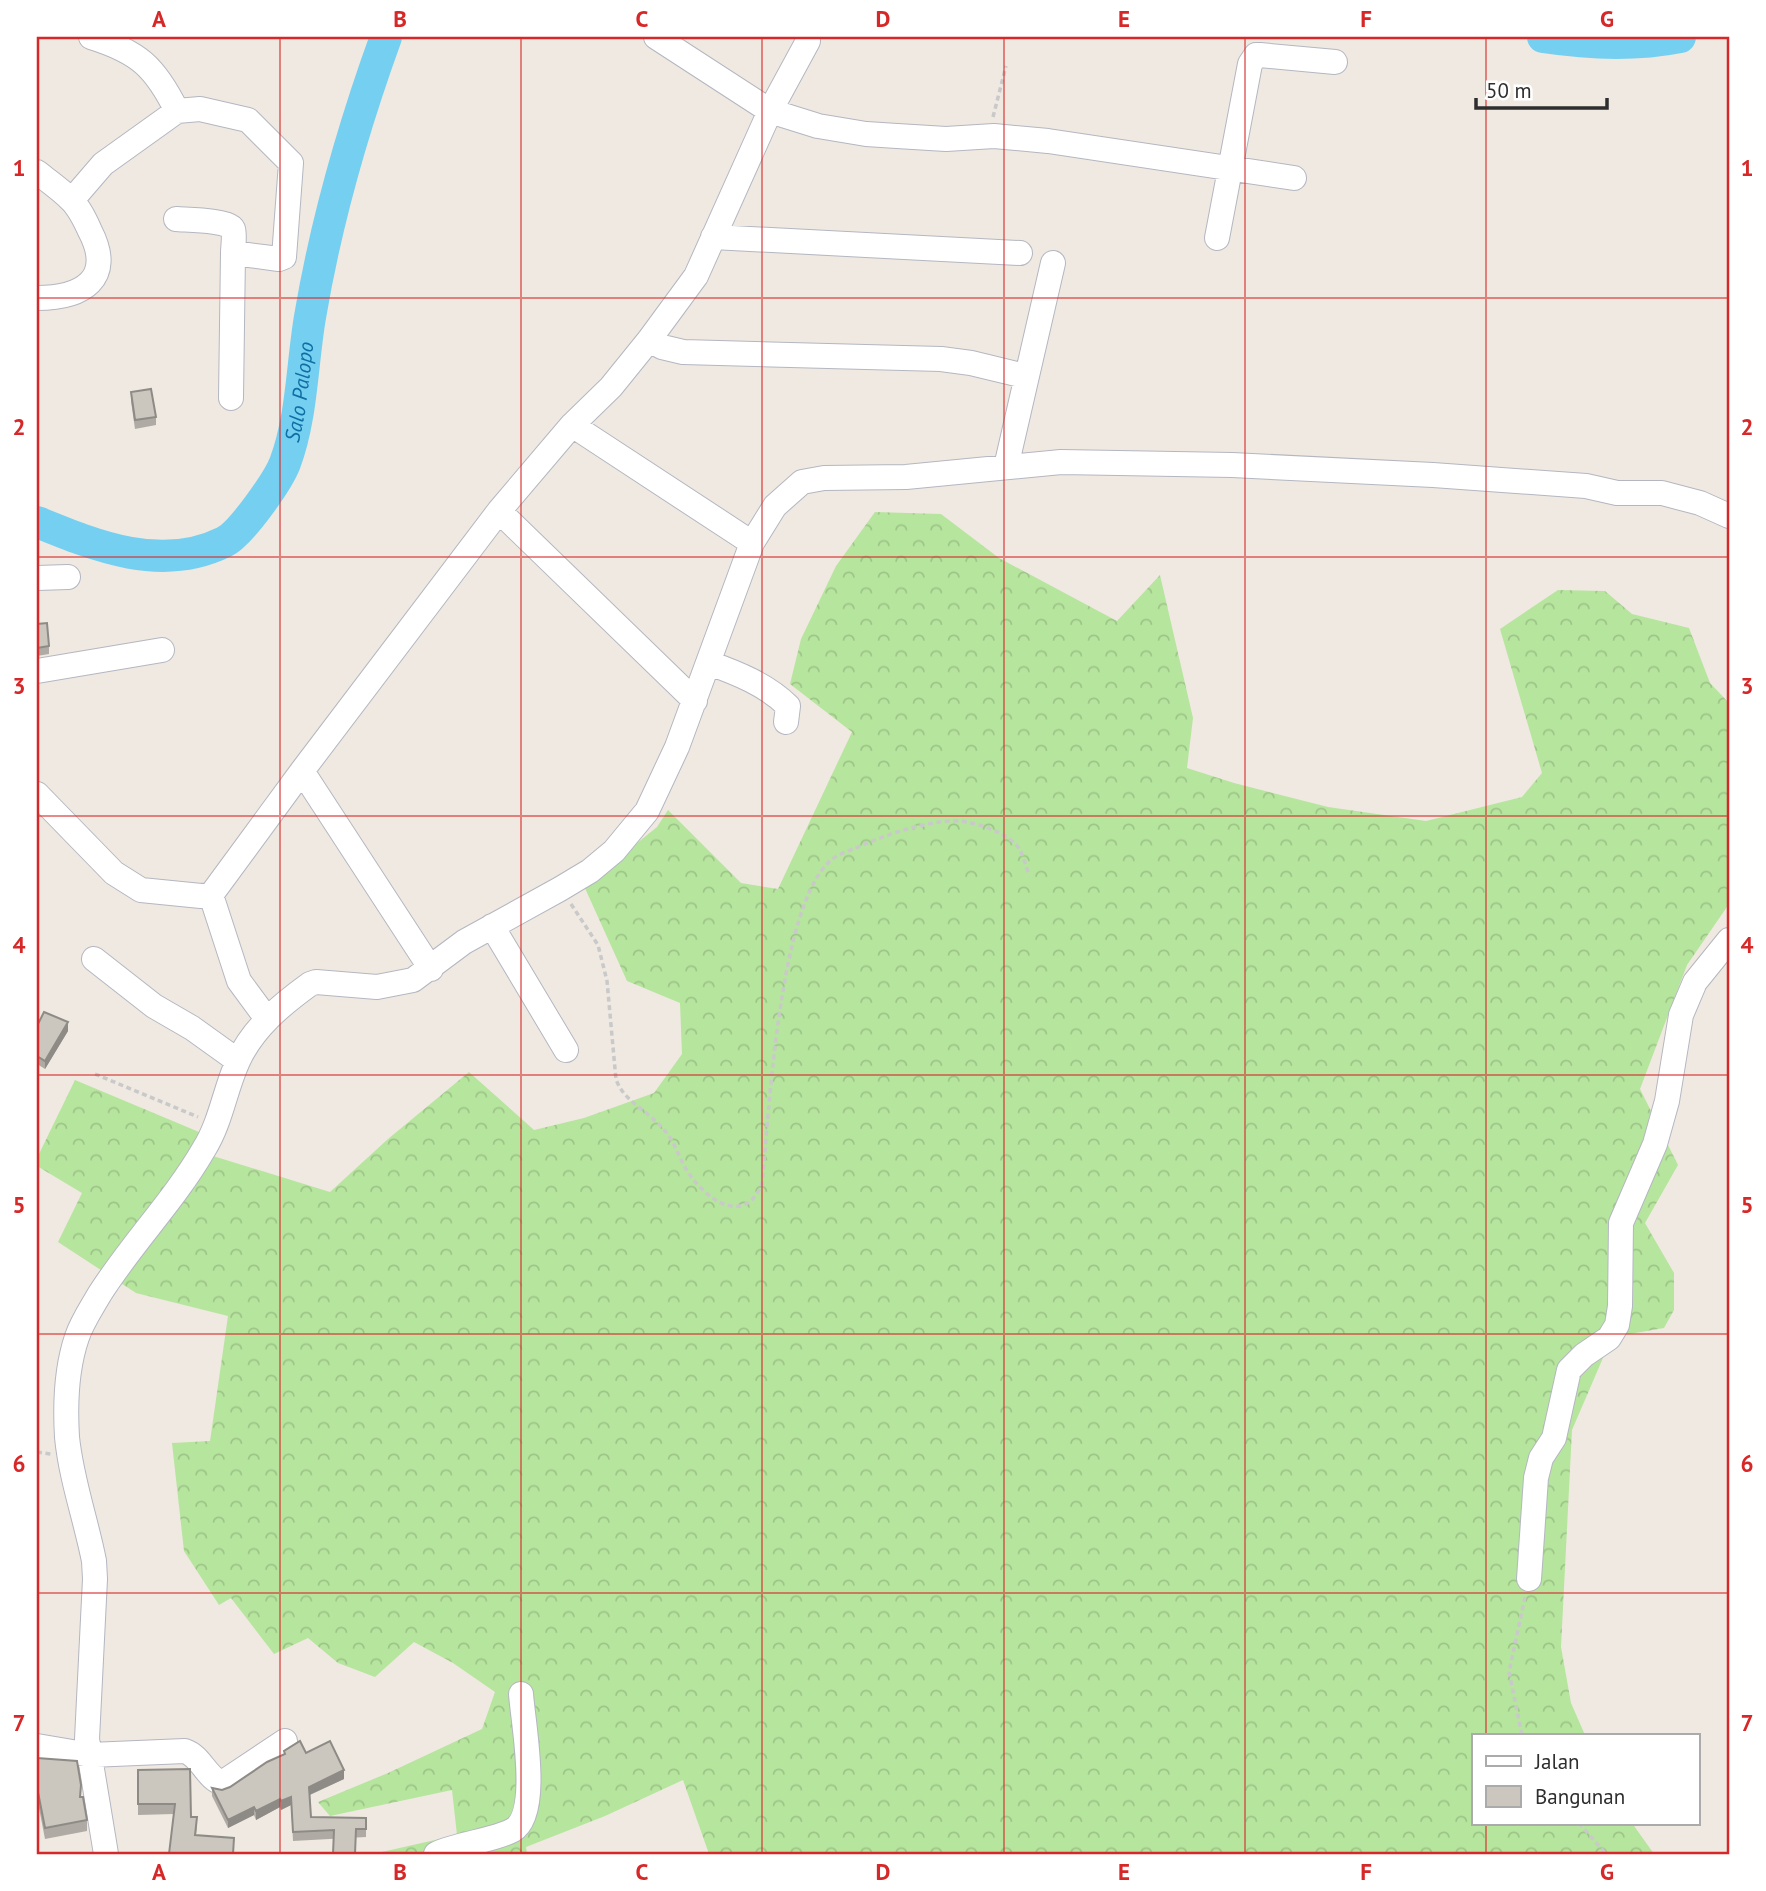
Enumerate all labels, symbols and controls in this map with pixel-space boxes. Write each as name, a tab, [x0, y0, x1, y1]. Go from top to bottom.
text: A	[152, 4, 166, 33]
text: B	[393, 4, 407, 33]
text: C	[636, 4, 649, 33]
text: D	[876, 4, 890, 33]
text: E	[1118, 4, 1130, 33]
text: F	[1360, 4, 1372, 33]
text: G	[1600, 4, 1614, 33]
scale bar	[1476, 66, 1607, 110]
text: 50 m	[1486, 77, 1532, 104]
text: 1	[12, 153, 26, 182]
text: 1	[1740, 153, 1754, 182]
water label: Salo Palopo	[278, 340, 319, 445]
text: 2	[12, 412, 26, 441]
text: 2	[1740, 412, 1754, 441]
text: 3	[12, 671, 26, 700]
text: 3	[1740, 671, 1754, 700]
text: 4	[12, 930, 26, 959]
text: 4	[1740, 930, 1754, 959]
text: 5	[12, 1190, 26, 1219]
text: 5	[1740, 1190, 1754, 1219]
text: 6	[12, 1449, 26, 1478]
text: 6	[1740, 1449, 1754, 1478]
text: 7	[12, 1708, 26, 1737]
text: 7	[1740, 1708, 1754, 1737]
legend	[1472, 1734, 1700, 1825]
text: Jalan	[1534, 1748, 1580, 1775]
text: Bangunan	[1535, 1783, 1625, 1810]
text: A	[152, 1857, 166, 1886]
text: B	[393, 1857, 407, 1886]
text: C	[636, 1857, 649, 1886]
text: D	[876, 1857, 890, 1886]
text: E	[1118, 1857, 1130, 1886]
text: F	[1360, 1857, 1372, 1886]
text: G	[1600, 1857, 1614, 1886]

